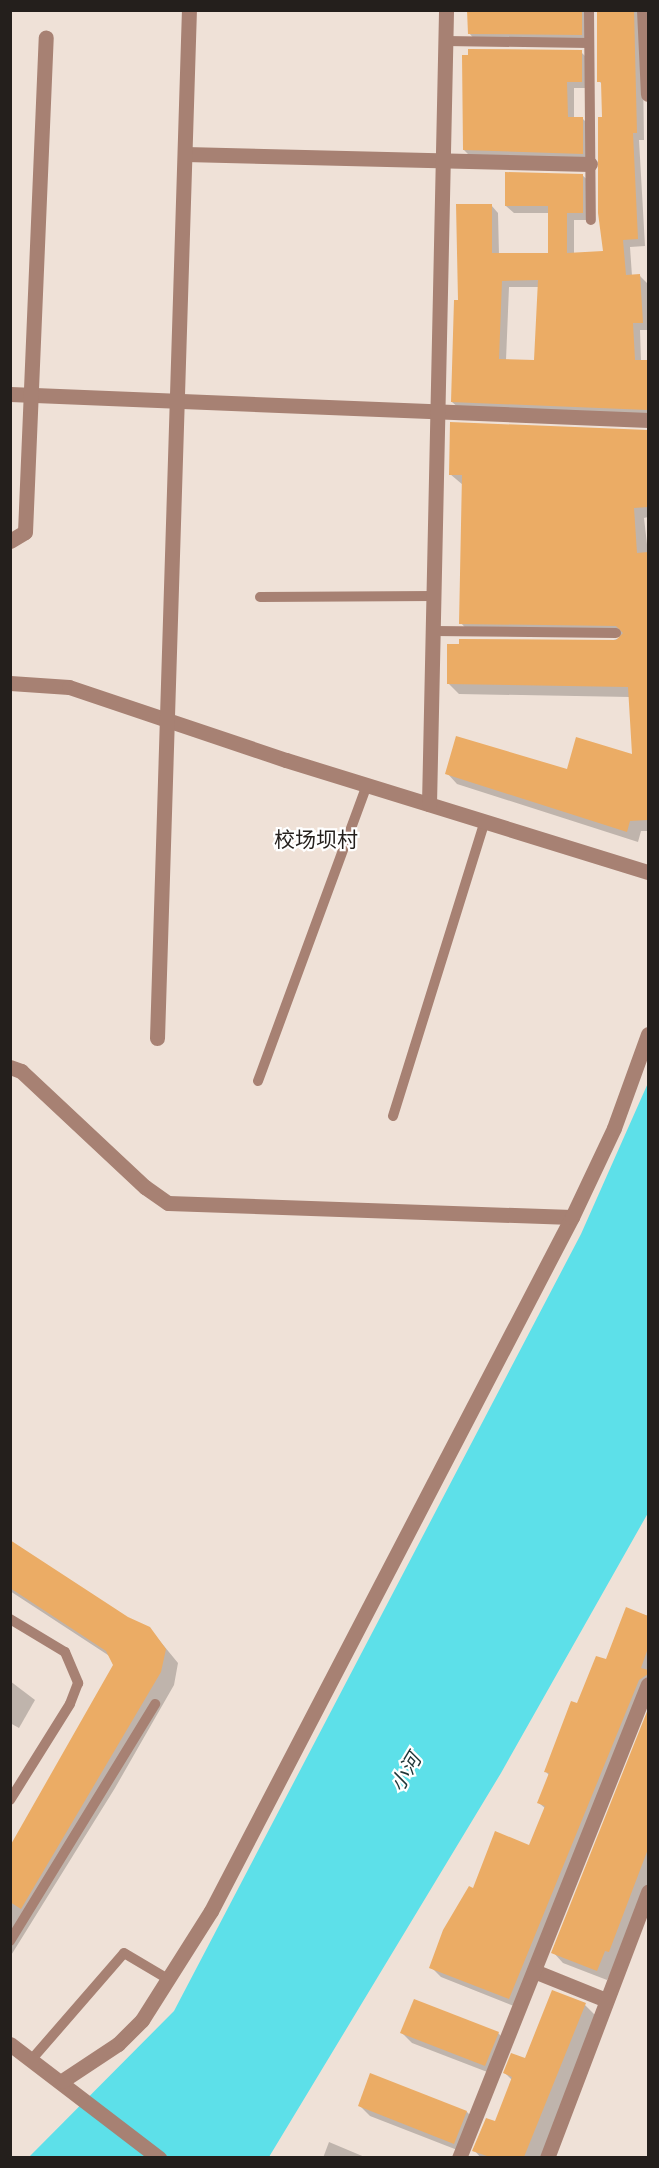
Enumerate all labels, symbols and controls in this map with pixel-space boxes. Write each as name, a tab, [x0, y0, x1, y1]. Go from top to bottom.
district label: 校场坝村	[274, 826, 358, 852]
water label: 小河	[384, 1749, 426, 1795]

